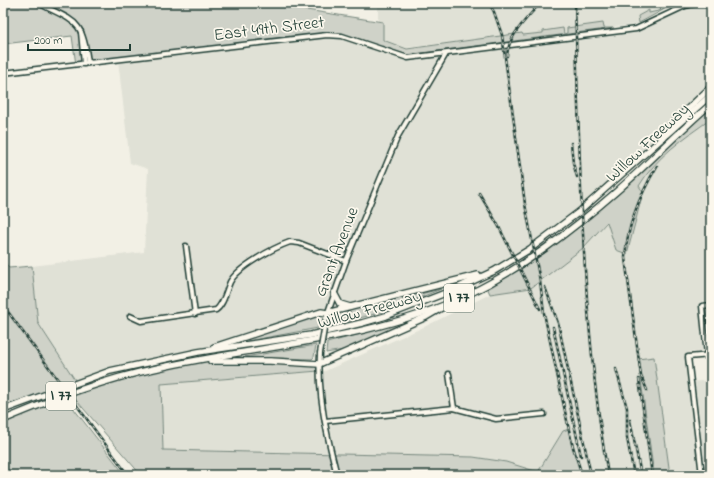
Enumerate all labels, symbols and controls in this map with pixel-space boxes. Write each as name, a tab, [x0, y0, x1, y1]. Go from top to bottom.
street label: East 49th Street	[212, 10, 326, 48]
scale bar	[28, 26, 130, 52]
text: 200 m	[34, 32, 63, 50]
street label: Willow Freeway	[600, 97, 696, 189]
street label: Grant Avenue	[308, 203, 366, 300]
street label: Willow Freeway	[315, 284, 425, 337]
road number: I 77	[444, 284, 474, 312]
road number: I 77	[46, 382, 76, 410]

